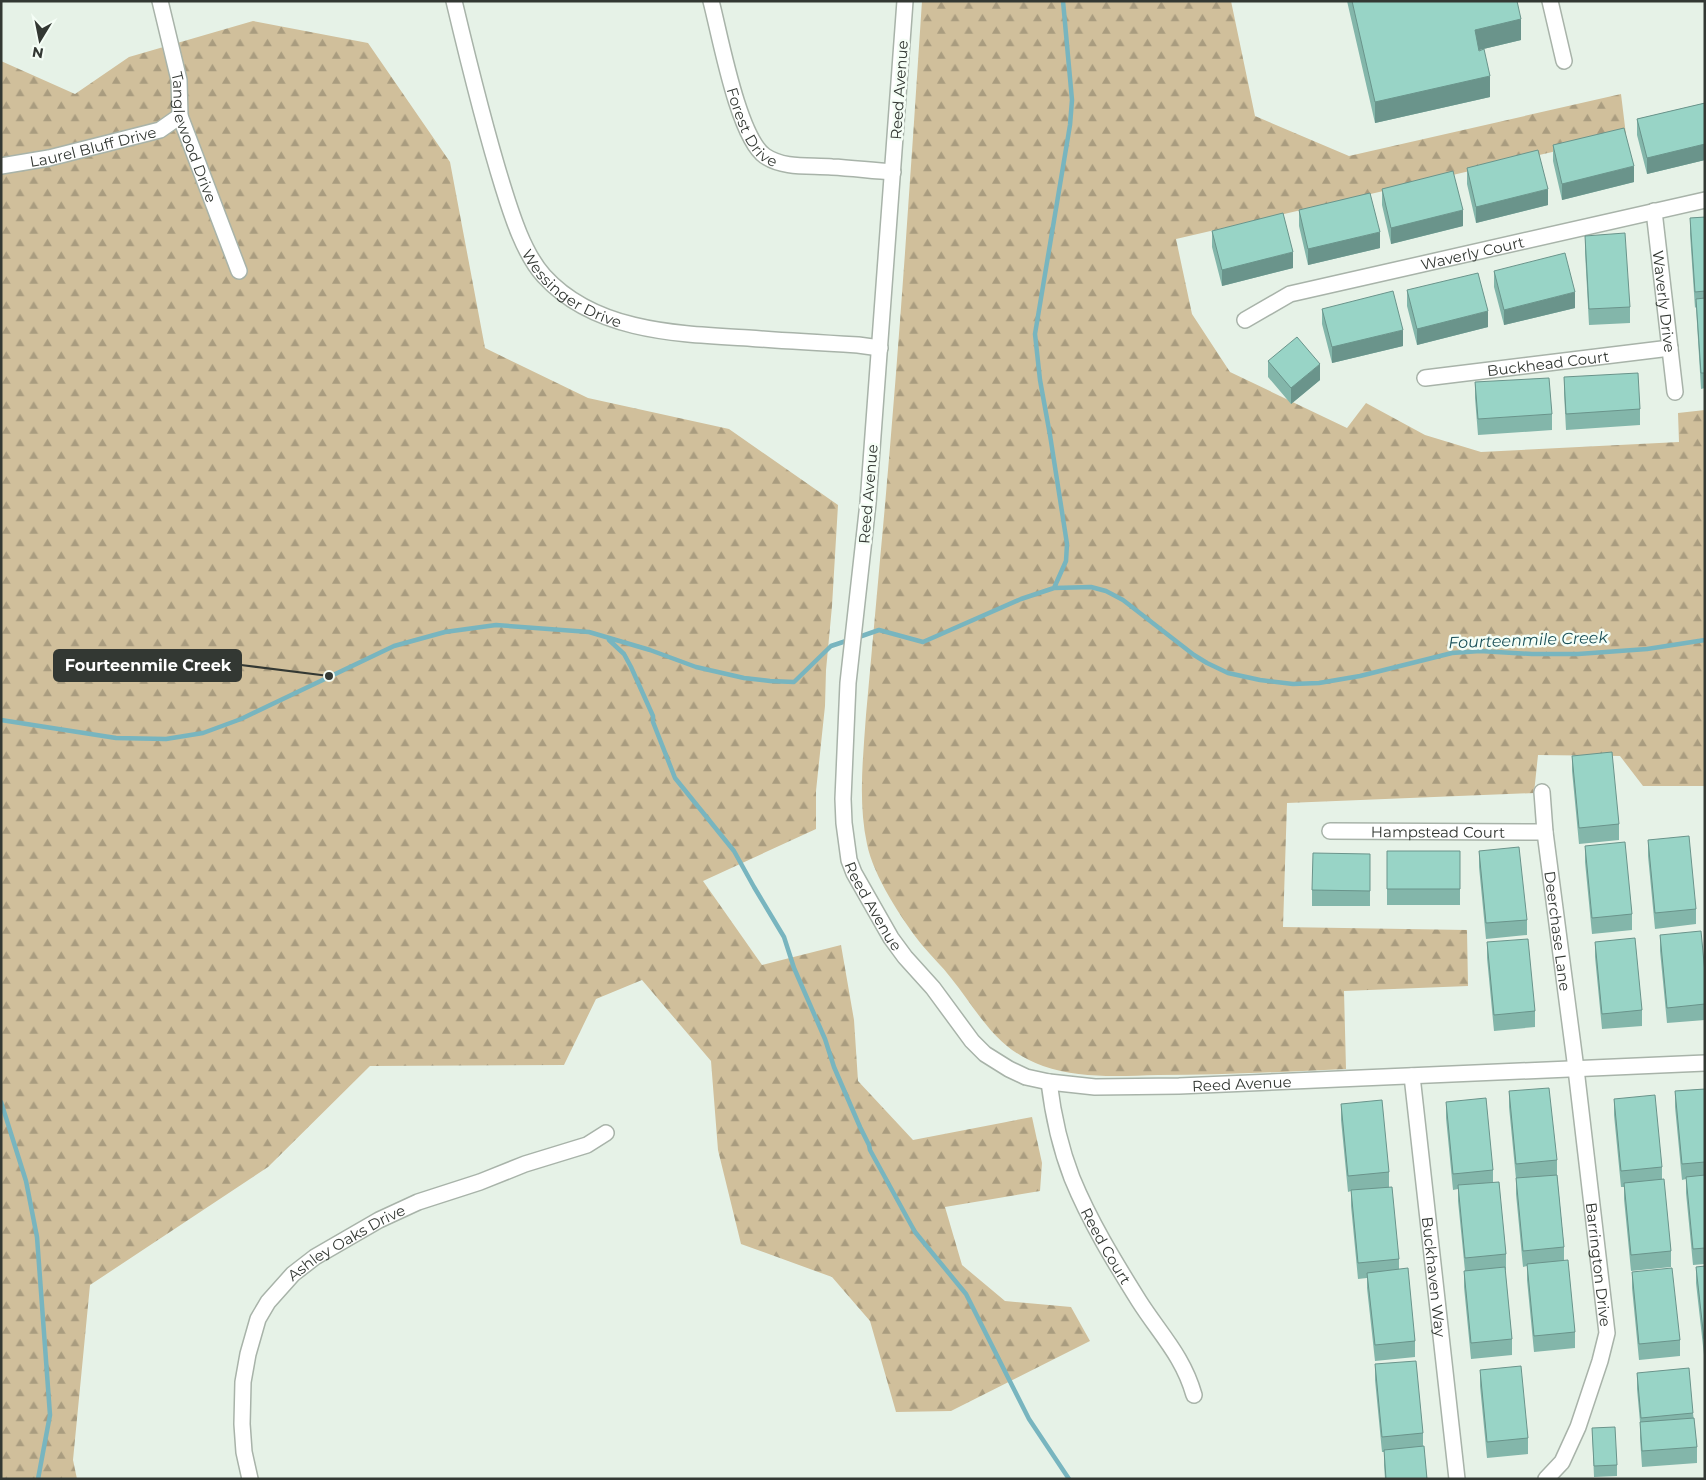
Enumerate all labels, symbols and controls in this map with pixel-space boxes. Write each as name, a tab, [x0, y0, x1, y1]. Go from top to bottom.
north arrow	[15, 15, 65, 65]
street label: Reed Avenue	[886, 40, 912, 140]
text: N	[31, 43, 45, 63]
street label: Tanglewood Drive	[168, 70, 221, 205]
street label: Forest Drive	[723, 85, 780, 171]
street label: Laurel Bluff Drive	[28, 122, 158, 171]
street label: Waverly Court	[1419, 232, 1526, 274]
street label: Wessinger Drive	[518, 245, 624, 331]
street label: Waverly Drive	[1649, 249, 1680, 354]
street label: Buckhead Court	[1486, 346, 1610, 380]
street label: Reed Avenue	[854, 444, 882, 544]
water label: Fourteenmile Creek	[1448, 628, 1610, 652]
callout: Fourteenmile Creek	[54, 650, 241, 681]
text: Fourteenmile Creek	[65, 656, 232, 675]
street label: Hampstead Court	[1371, 822, 1505, 841]
street label: Reed Avenue	[841, 859, 906, 954]
street label: Deerchase Lane	[1541, 870, 1575, 992]
street label: Reed Avenue	[1192, 1072, 1292, 1095]
street label: Ashley Oaks Drive	[283, 1200, 408, 1284]
street label: Barrington Drive	[1582, 1201, 1616, 1328]
street label: Reed Court	[1077, 1204, 1136, 1288]
street label: Buckhaven Way	[1418, 1215, 1451, 1339]

